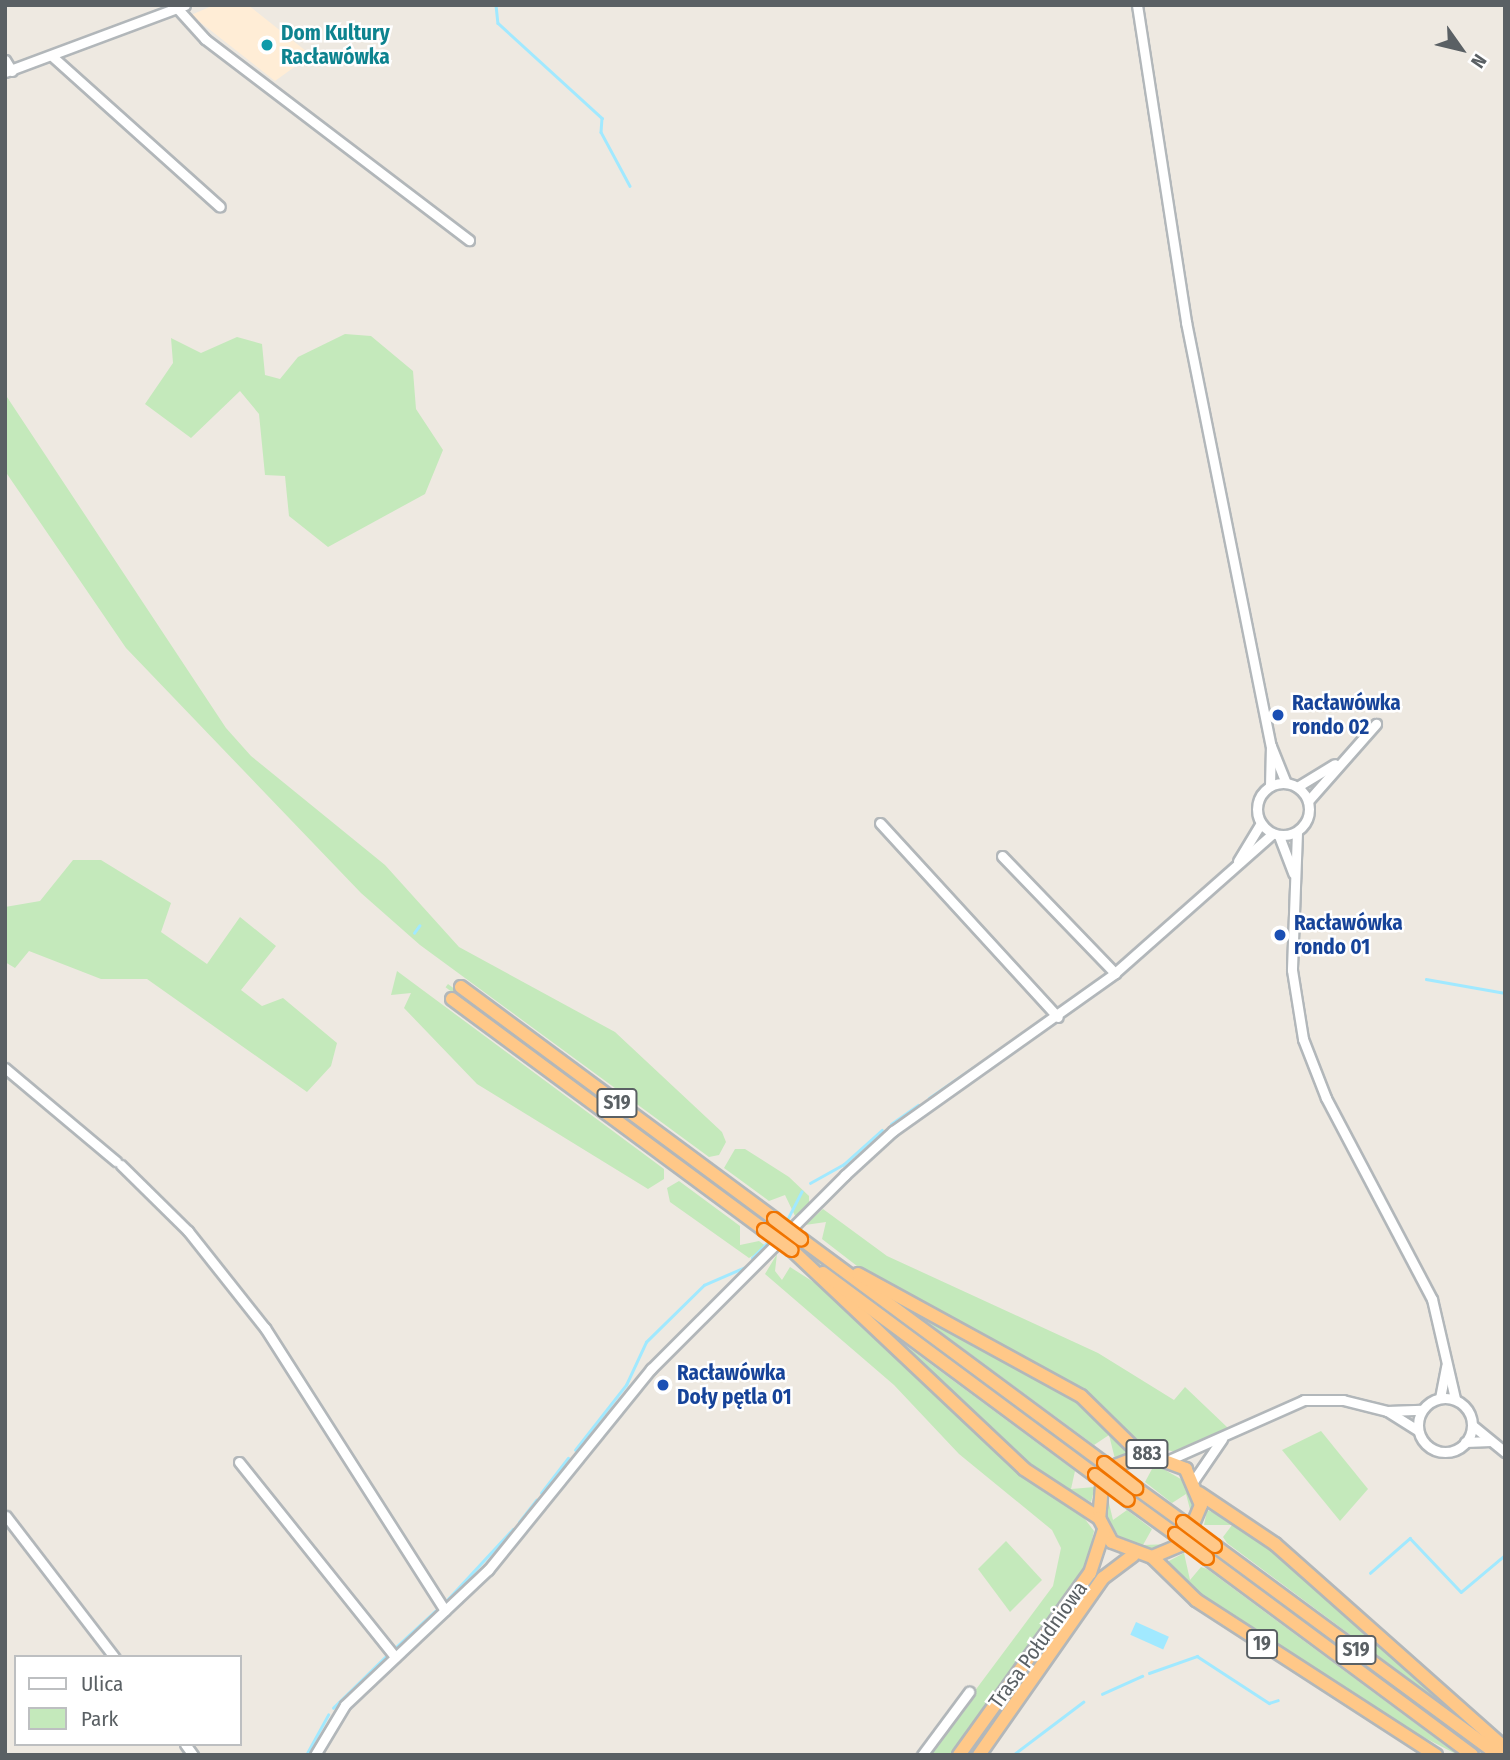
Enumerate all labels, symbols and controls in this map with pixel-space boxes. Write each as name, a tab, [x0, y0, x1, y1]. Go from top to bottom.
north arrow	[1426, 14, 1496, 84]
place label: Dom Kultury Racławówka	[281, 20, 390, 70]
marker: Dom Kultury Racławówka	[259, 37, 275, 53]
text: N	[1466, 50, 1492, 72]
place label: Racławówka rondo 02	[1292, 690, 1401, 740]
marker: Racławówka rondo 02	[1270, 707, 1286, 723]
place label: Racławówka rondo 01	[1294, 910, 1403, 960]
marker: Racławówka rondo 01	[1272, 927, 1288, 943]
road number: S19	[596, 1088, 638, 1119]
place label: Racławówka Doły pętla 01	[677, 1360, 792, 1410]
marker: Racławówka Doły pętla 01	[655, 1377, 671, 1393]
road number: 883	[1124, 1438, 1170, 1470]
street label: Trasa Południowa	[983, 1577, 1093, 1713]
road number: 19	[1244, 1628, 1280, 1660]
road number: S19	[1335, 1634, 1377, 1666]
legend	[14, 1655, 242, 1746]
text: Ulica	[81, 1671, 123, 1697]
text: Park	[81, 1706, 118, 1732]

